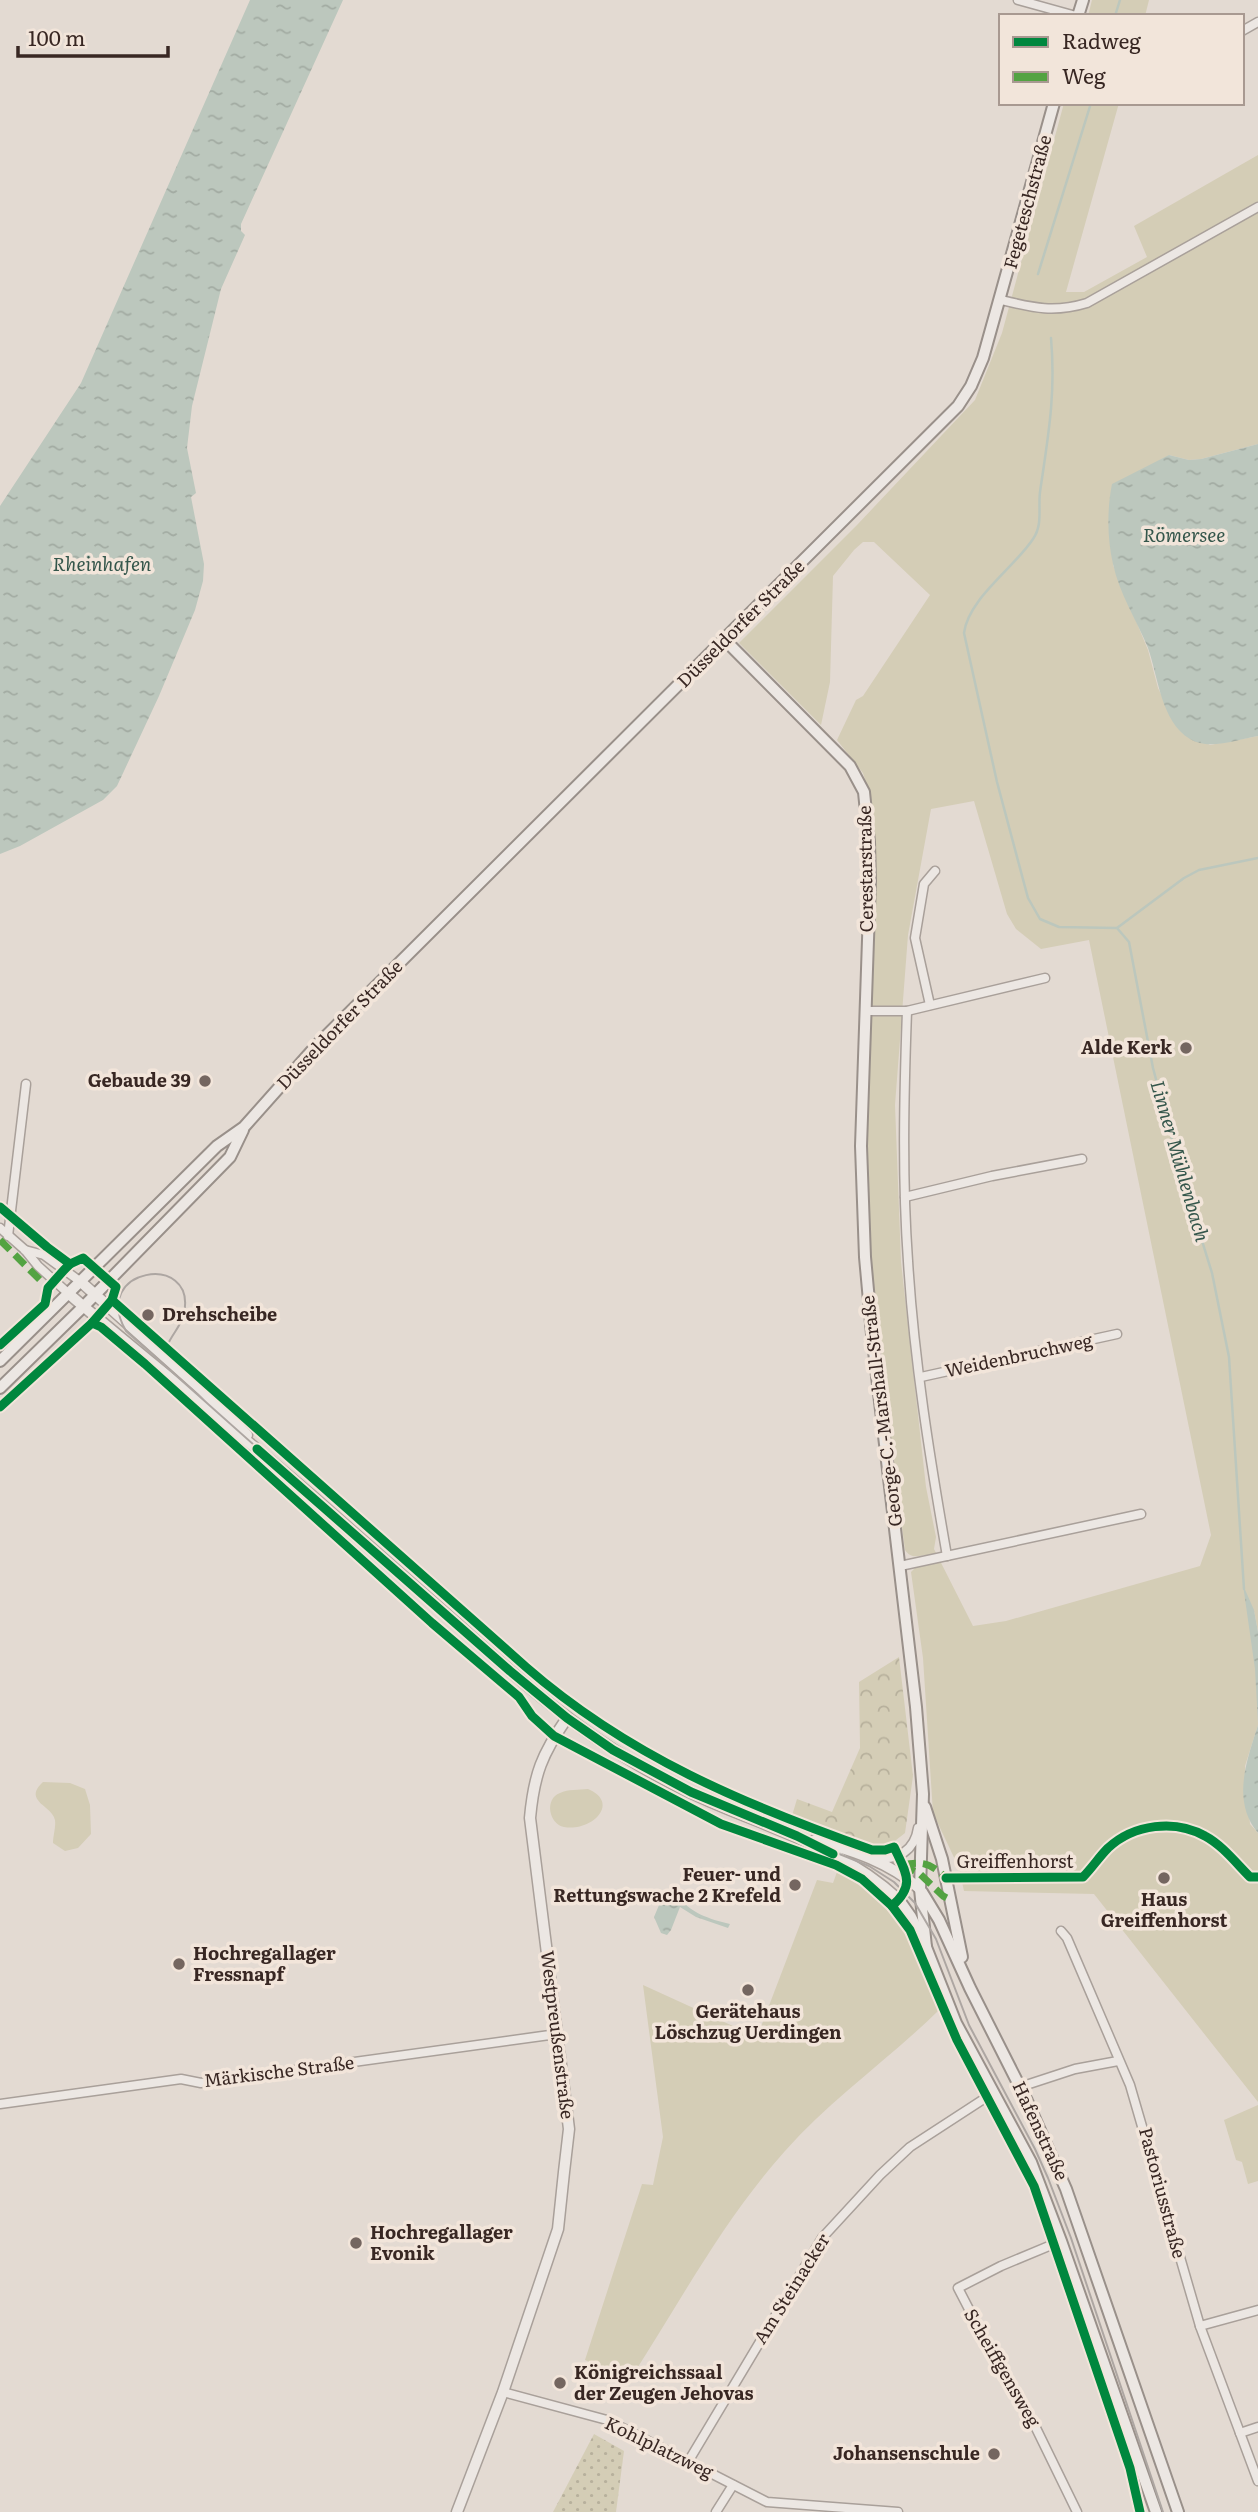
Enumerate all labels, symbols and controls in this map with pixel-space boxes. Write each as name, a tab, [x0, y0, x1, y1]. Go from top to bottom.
scale bar	[18, 14, 168, 58]
legend	[999, 14, 1244, 105]
text: 100 m	[28, 21, 85, 52]
text: Radweg	[1062, 24, 1141, 55]
text: Weg	[1062, 59, 1106, 90]
street label: Fegeteschstraße	[996, 131, 1057, 272]
water label: Römersee	[1143, 520, 1225, 548]
water label: Rheinhafen	[53, 549, 152, 577]
street label: Düsseldorfer Straße	[670, 553, 810, 693]
street label: Cerestarstraße	[850, 805, 879, 933]
street label: Düsseldorfer Straße	[270, 953, 408, 1095]
place label: Alde Kerk	[1081, 1033, 1173, 1060]
marker: Alde Kerk	[1178, 1040, 1194, 1056]
place label: Gebaude 39	[88, 1066, 191, 1093]
marker: Gebaude 39	[197, 1073, 213, 1089]
water label: Linner Mühlenbach	[1145, 1077, 1217, 1245]
street label: George-C.-Marshall-Straße	[853, 1294, 908, 1528]
place label: Drehscheibe	[162, 1300, 277, 1327]
marker: Drehscheibe	[140, 1307, 156, 1323]
street label: Weidenbruchweg	[942, 1326, 1096, 1383]
street label: Greiffenhorst	[957, 1847, 1074, 1874]
place label: Feuer- und Rettungswache 2 Krefeld	[553, 1860, 781, 1908]
marker: Haus Greiffenhorst	[1156, 1870, 1172, 1886]
marker: Feuer- und Rettungswache 2 Krefeld	[787, 1877, 803, 1893]
place label: Haus Greiffenhorst	[1101, 1885, 1227, 1933]
place label: Hochregallager Fressnapf	[193, 1939, 336, 1987]
street label: Westpreußenstraße	[535, 1949, 582, 2121]
marker: Hochregallager Fressnapf	[171, 1956, 187, 1972]
marker: Gerätehaus Löschzug Uerdingen	[740, 1982, 756, 1998]
place label: Gerätehaus Löschzug Uerdingen	[654, 1997, 842, 2045]
street label: Märkische Straße	[202, 2048, 356, 2093]
street label: Hafenstraße	[1006, 2076, 1076, 2185]
street label: Pastoriusstraße	[1133, 2124, 1194, 2261]
place label: Hochregallager Evonik	[370, 2218, 513, 2266]
street label: Am Steinacker	[746, 2227, 836, 2349]
marker: Hochregallager Evonik	[348, 2235, 364, 2251]
street label: Scheiffgensweg	[958, 2303, 1049, 2432]
place label: Königreichssaal der Zeugen Jehovas	[574, 2358, 754, 2406]
marker: Königreichssaal der Zeugen Jehovas	[552, 2375, 568, 2391]
street label: Kohlplatzweg	[601, 2409, 719, 2485]
place label: Johansenschule	[833, 2439, 980, 2466]
marker: Johansenschule	[986, 2446, 1002, 2462]

